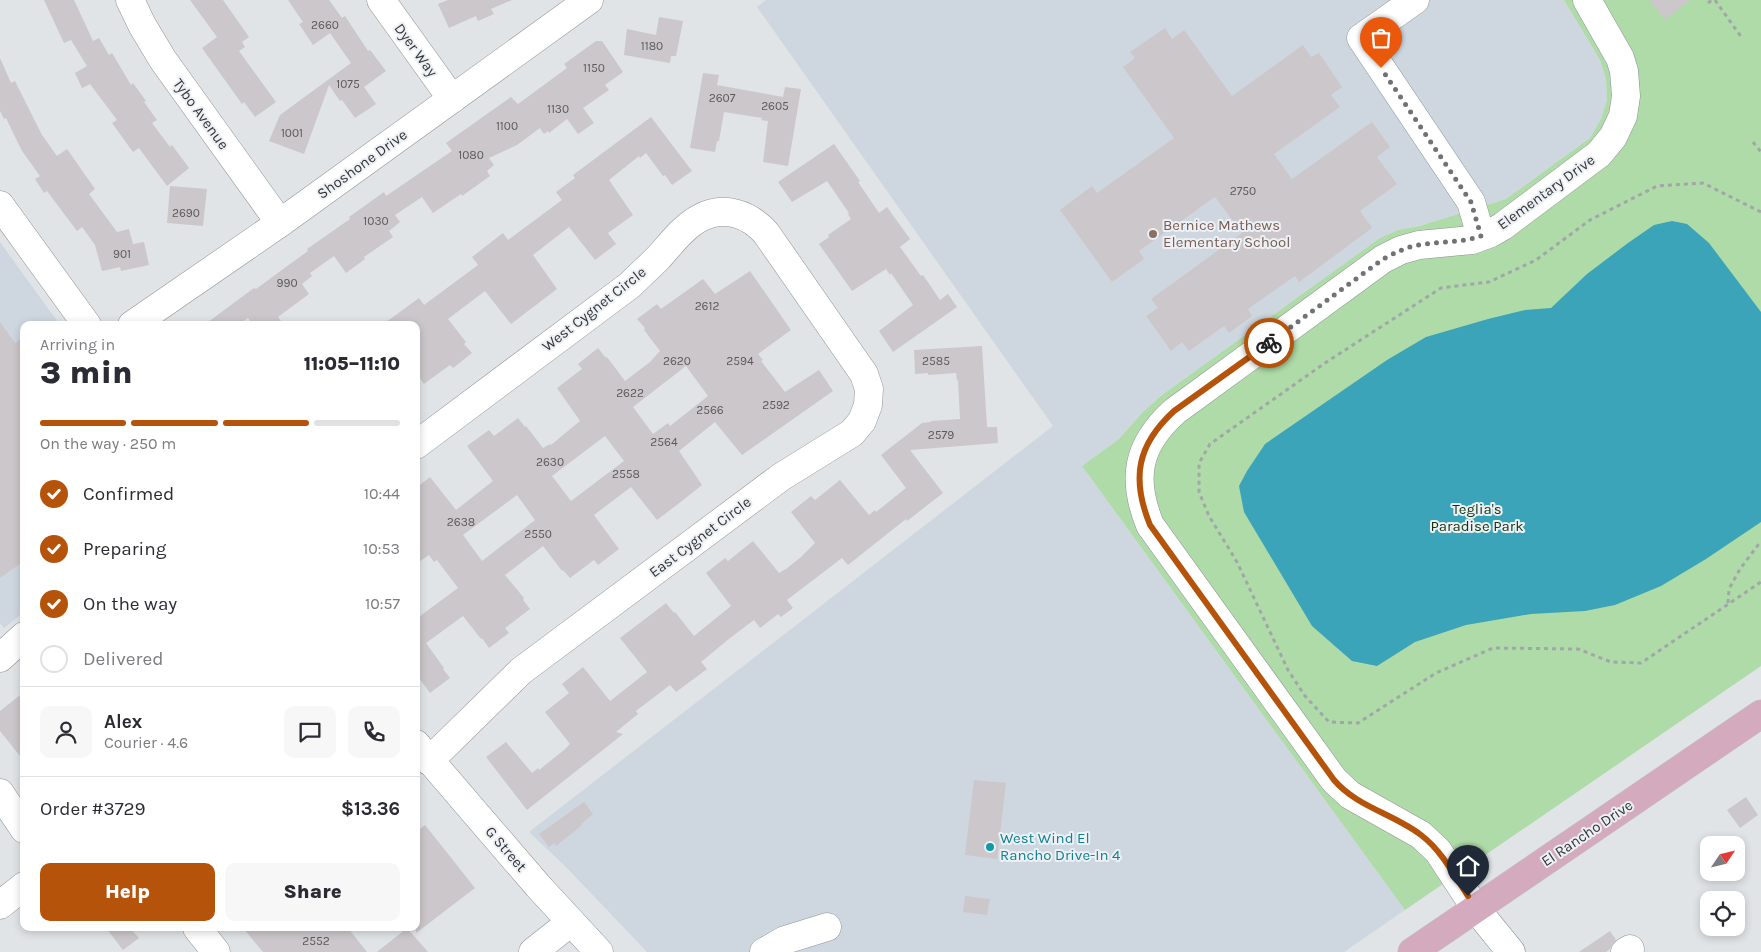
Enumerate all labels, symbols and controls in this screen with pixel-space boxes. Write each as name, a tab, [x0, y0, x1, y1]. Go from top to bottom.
pin	[1360, 17, 1402, 68]
house number: 2660	[311, 18, 339, 32]
street label: Dyer Way	[391, 20, 441, 80]
icon: bag	[1367, 24, 1395, 52]
house number: 1180	[641, 39, 663, 53]
house number: 1150	[583, 61, 605, 75]
street label: Tybo Avenue	[169, 75, 233, 153]
house number: 1075	[336, 77, 360, 91]
house number: 2607	[709, 91, 736, 105]
house number: 2605	[761, 99, 789, 113]
house number: 1130	[547, 102, 569, 116]
house number: 1100	[496, 119, 518, 133]
street label: Shoshone Drive	[314, 125, 410, 203]
house number: 1001	[281, 126, 303, 140]
house number: 1080	[458, 148, 484, 162]
street label: Elementary Drive	[1494, 151, 1598, 233]
house number: 2750	[1230, 184, 1256, 198]
house number: 2690	[172, 206, 200, 220]
house number: 1030	[363, 214, 389, 228]
place label: Bernice Mathews Elementary School	[1163, 216, 1290, 251]
marker: Bernice Mathews Elementary School	[1147, 228, 1159, 240]
house number: 901	[113, 247, 131, 261]
street label: West Cygnet Circle	[538, 263, 650, 355]
house number: 990	[276, 276, 298, 290]
house number: 2612	[695, 299, 719, 313]
courier	[1244, 318, 1294, 368]
icon: bike	[1255, 329, 1283, 357]
text: Arriving in	[40, 335, 115, 354]
text: 11:05–11:10	[304, 353, 400, 375]
text: 3 min	[40, 354, 133, 391]
house number: 2620	[663, 354, 691, 368]
house number: 2594	[726, 354, 754, 368]
house number: 2585	[922, 354, 950, 368]
house number: 2622	[616, 386, 644, 400]
house number: 2592	[762, 398, 790, 412]
house number: 2566	[696, 403, 724, 417]
house number: 2579	[928, 428, 954, 442]
text: On the way · 250 m	[40, 434, 176, 453]
house number: 2564	[650, 435, 678, 449]
house number: 2630	[536, 455, 564, 469]
house number: 2558	[612, 467, 640, 481]
icon: check	[40, 480, 68, 508]
text: Confirmed	[83, 483, 174, 505]
text: 10:44	[364, 484, 400, 503]
street label: East Cygnet Circle	[645, 493, 755, 581]
park label: Teglia's Paradise Park	[1430, 500, 1524, 535]
house number: 2638	[447, 515, 475, 529]
house number: 2550	[524, 527, 552, 541]
icon: check	[40, 535, 68, 563]
text: Preparing	[83, 538, 166, 560]
text: 10:53	[363, 539, 400, 558]
icon: check	[40, 590, 68, 618]
text: On the way	[83, 593, 177, 615]
text: 10:57	[365, 594, 400, 613]
text: Delivered	[83, 648, 163, 670]
button: person	[40, 706, 92, 758]
button: chat	[284, 706, 336, 758]
button: phone	[348, 706, 400, 758]
text: Alex	[104, 711, 142, 733]
text: Courier · 4.6	[104, 733, 188, 752]
street label: El Rancho Drive	[1538, 796, 1636, 870]
text: Order #3729	[40, 798, 146, 820]
text: $13.36	[341, 798, 400, 820]
street label: G Street	[481, 823, 531, 876]
place label: West Wind El Rancho Drive-In 4	[1000, 829, 1121, 864]
north arrow	[1700, 836, 1745, 881]
map controls	[1700, 836, 1745, 936]
marker: West Wind El Rancho Drive-In 4	[984, 841, 996, 853]
pin	[1447, 845, 1489, 896]
icon: home	[1454, 852, 1482, 880]
button: Help	[40, 863, 215, 921]
button: Share	[225, 863, 400, 921]
button: locate	[1700, 891, 1745, 936]
house number: 2552	[302, 934, 330, 948]

